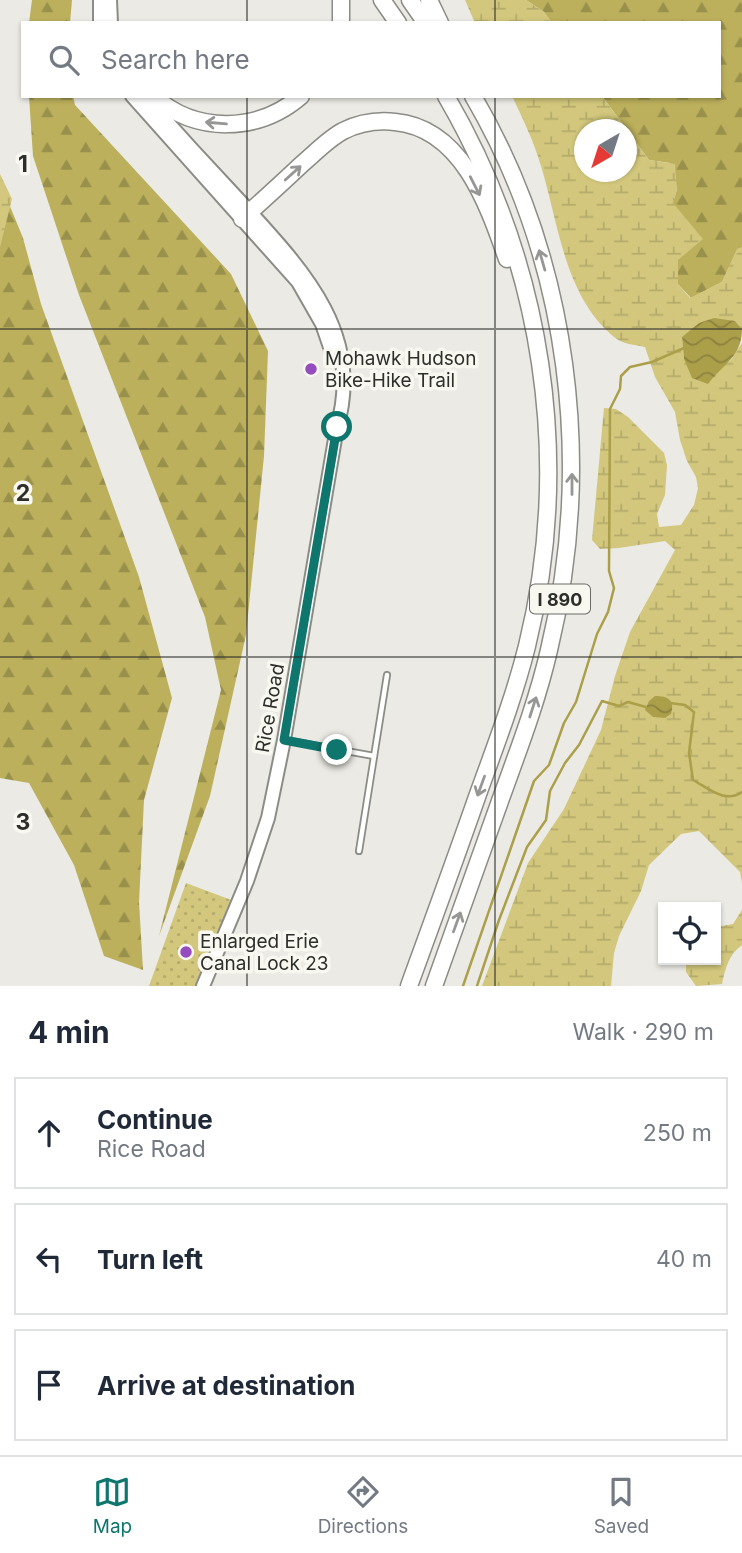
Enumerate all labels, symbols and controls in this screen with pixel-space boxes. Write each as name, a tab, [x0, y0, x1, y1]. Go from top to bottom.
search box	[21, 21, 721, 98]
icon: search	[45, 41, 83, 79]
text: Search here	[101, 44, 250, 75]
one-way arrow	[205, 116, 228, 129]
north arrow	[574, 119, 637, 182]
text: 1	[18, 150, 28, 178]
one-way arrow	[283, 165, 301, 181]
one-way arrow	[469, 175, 483, 196]
one-way arrow	[534, 249, 547, 271]
place label: Mohawk Hudson Bike-Hike Trail	[325, 347, 476, 392]
marker: Mohawk Hudson Bike-Hike Trail	[303, 361, 319, 377]
route start	[321, 411, 352, 442]
one-way arrow	[565, 473, 579, 496]
text: 2	[16, 479, 30, 507]
road number: I 890	[530, 584, 590, 614]
street label: Rice Road	[251, 662, 289, 754]
one-way arrow	[528, 697, 540, 719]
route end	[321, 734, 352, 765]
one-way arrow	[474, 774, 487, 796]
text: 3	[16, 808, 30, 836]
map controls	[658, 902, 721, 965]
button: locate	[658, 902, 721, 965]
one-way arrow	[452, 911, 464, 933]
place label: Enlarged Erie Canal Lock 23	[200, 930, 328, 975]
marker: Enlarged Erie Canal Lock 23	[178, 944, 194, 960]
text: 4 min	[28, 1014, 110, 1050]
text: Walk · 290 m	[572, 1018, 714, 1046]
text: Continue	[97, 1104, 213, 1135]
icon: ahead	[30, 1114, 68, 1152]
text: 250 m	[643, 1119, 712, 1147]
text: Rice Road	[97, 1135, 206, 1163]
icon: left	[30, 1240, 68, 1278]
text: Turn left	[97, 1244, 203, 1275]
text: 40 m	[656, 1245, 712, 1273]
icon: arrive	[30, 1366, 68, 1404]
text: Arrive at destination	[97, 1370, 356, 1401]
tab: Map	[93, 1473, 132, 1538]
tab: Directions	[318, 1473, 408, 1538]
tab: Saved	[594, 1473, 649, 1538]

